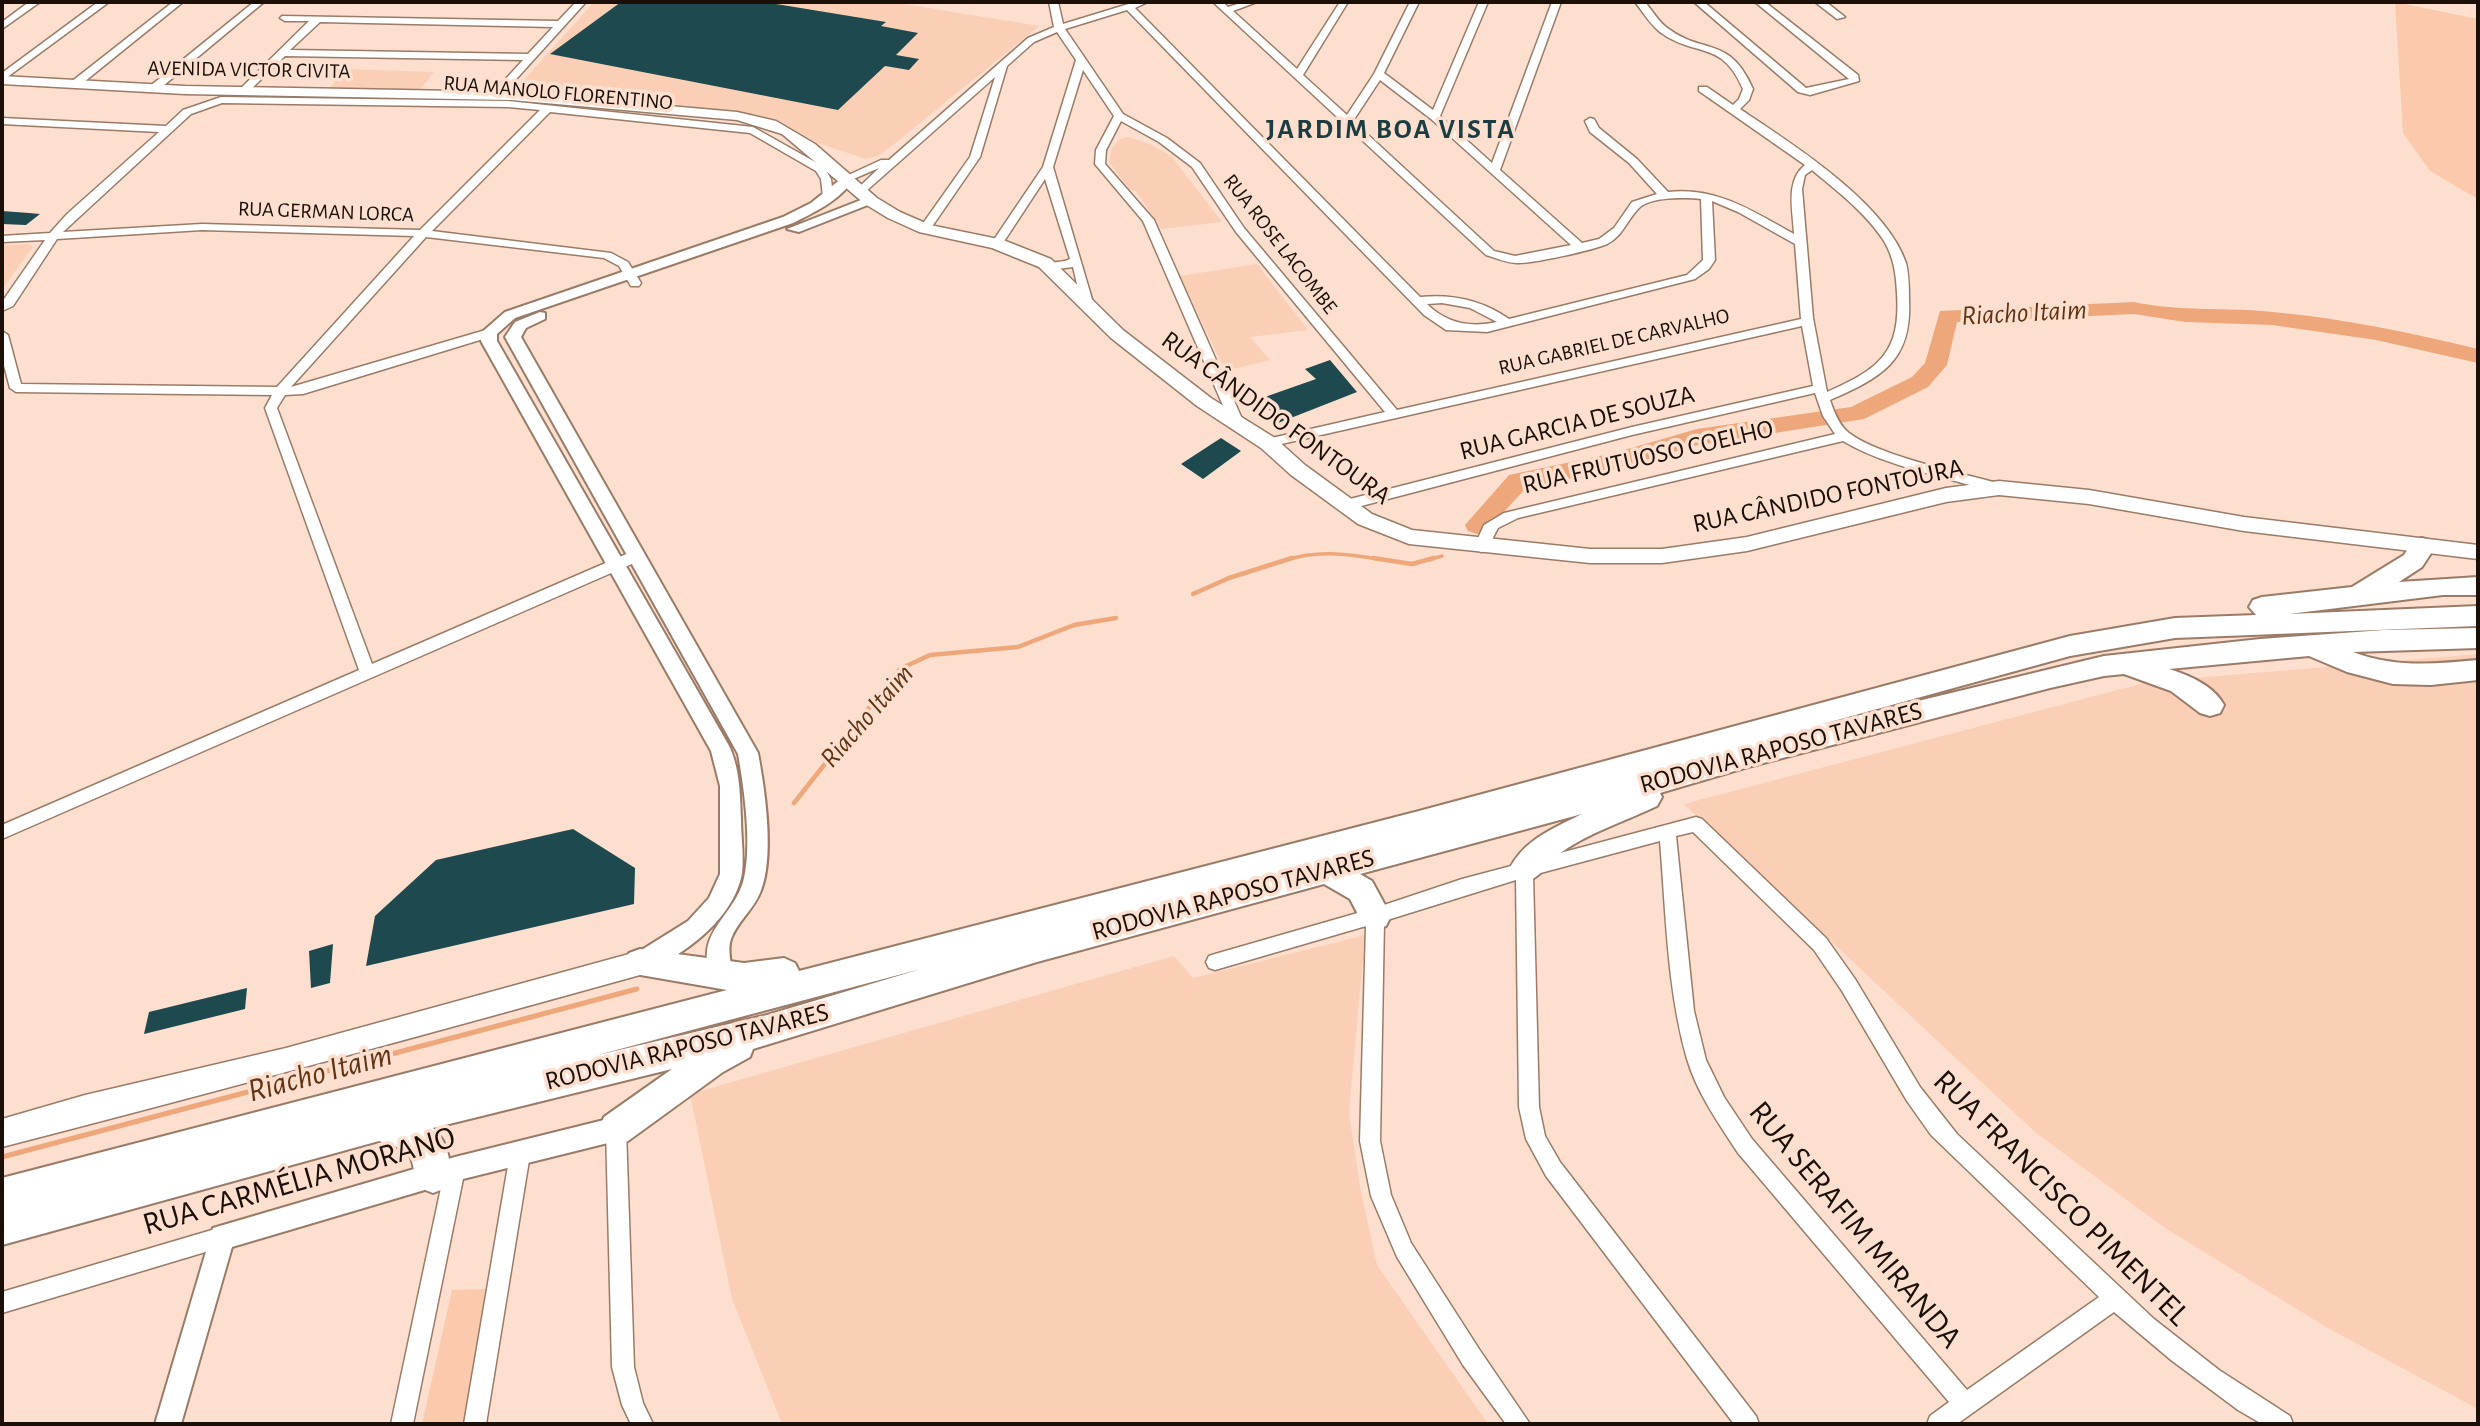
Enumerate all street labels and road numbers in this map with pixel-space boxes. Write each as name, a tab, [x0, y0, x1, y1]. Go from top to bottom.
street label: AVENIDA VICTOR CIVITA	[147, 56, 351, 84]
street label: RUA MANOLO FLORENTINO	[442, 70, 674, 116]
street label: RUA ROSE LACOMBE	[1218, 169, 1342, 319]
street label: RUA GERMAN LORCA	[237, 196, 415, 228]
street label: RUA GABRIEL DE CARVALHO	[1496, 303, 1732, 381]
street label: RUA CÂNDIDO FONTOURA	[1155, 324, 1397, 512]
street label: RUA GARCIA DE SOUZA	[1456, 379, 1698, 467]
street label: RUA FRUTUOSO COELHO	[1520, 413, 1776, 501]
street label: RUA CÂNDIDO FONTOURA	[1690, 452, 1966, 540]
street label: RODOVIA RAPOSO TAVARES	[1636, 695, 1926, 801]
street label: RODOVIA RAPOSO TAVARES	[1088, 842, 1378, 948]
street label: RODOVIA RAPOSO TAVARES	[542, 997, 832, 1097]
street label: RUA FRANCISCO PIMENTEL	[1925, 1062, 2197, 1334]
street label: RUA SERAFIM MIRANDA	[1740, 1094, 1970, 1356]
street label: RUA CARMÉLIA MORANO	[138, 1118, 460, 1244]

